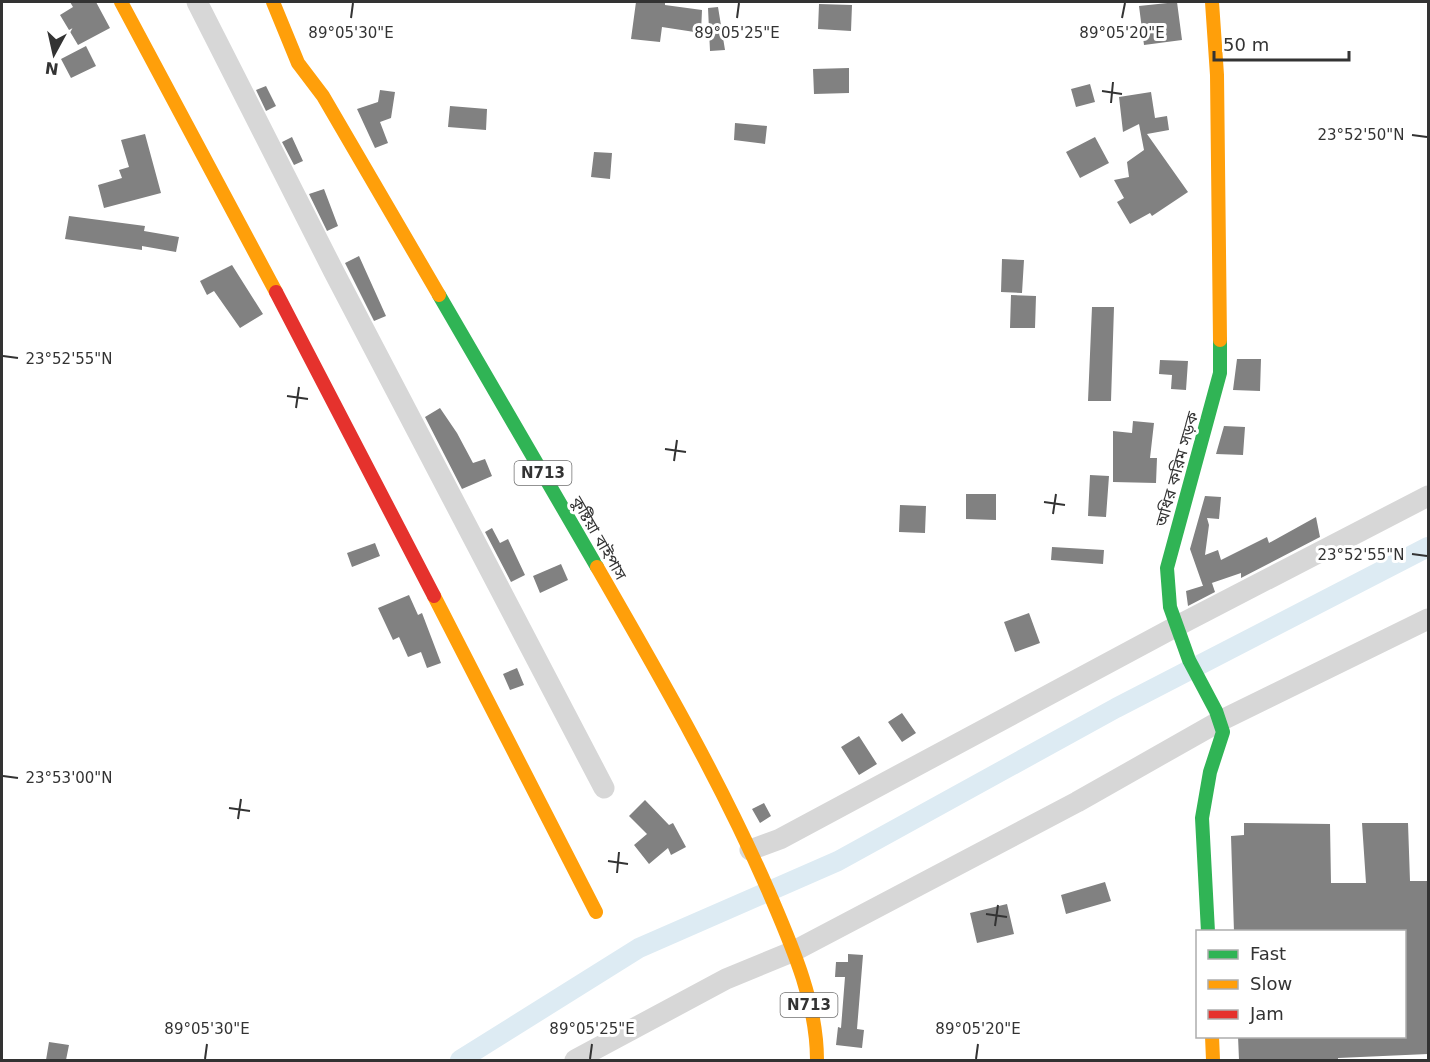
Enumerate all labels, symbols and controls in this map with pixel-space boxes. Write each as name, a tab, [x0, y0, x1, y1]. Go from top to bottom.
north arrow	[24, 24, 84, 84]
text: 89°05'30"E	[308, 24, 394, 42]
text: 89°05'25"E	[694, 24, 780, 42]
text: 89°05'20"E	[1079, 24, 1165, 42]
scale bar	[1214, 24, 1349, 62]
text: 50 m	[1223, 34, 1269, 55]
text: N	[44, 58, 60, 79]
text: 23°52'50"N	[1317, 126, 1405, 144]
text: 23°52'55"N	[25, 350, 113, 368]
street label: অধির করিম সড়ক	[1151, 408, 1203, 530]
road number: N713	[514, 461, 572, 485]
street label: কুষ্টিয়া বাইপাস	[567, 492, 631, 584]
text: 23°52'55"N	[1317, 546, 1405, 564]
text: 23°53'00"N	[25, 769, 113, 787]
legend	[1196, 930, 1406, 1038]
text: Fast	[1250, 943, 1286, 964]
text: Slow	[1250, 973, 1292, 994]
road number: N713	[780, 993, 838, 1017]
text: Jam	[1249, 1003, 1284, 1024]
text: 89°05'30"E	[164, 1020, 250, 1038]
text: 89°05'25"E	[549, 1020, 635, 1038]
text: 89°05'20"E	[935, 1020, 1021, 1038]

